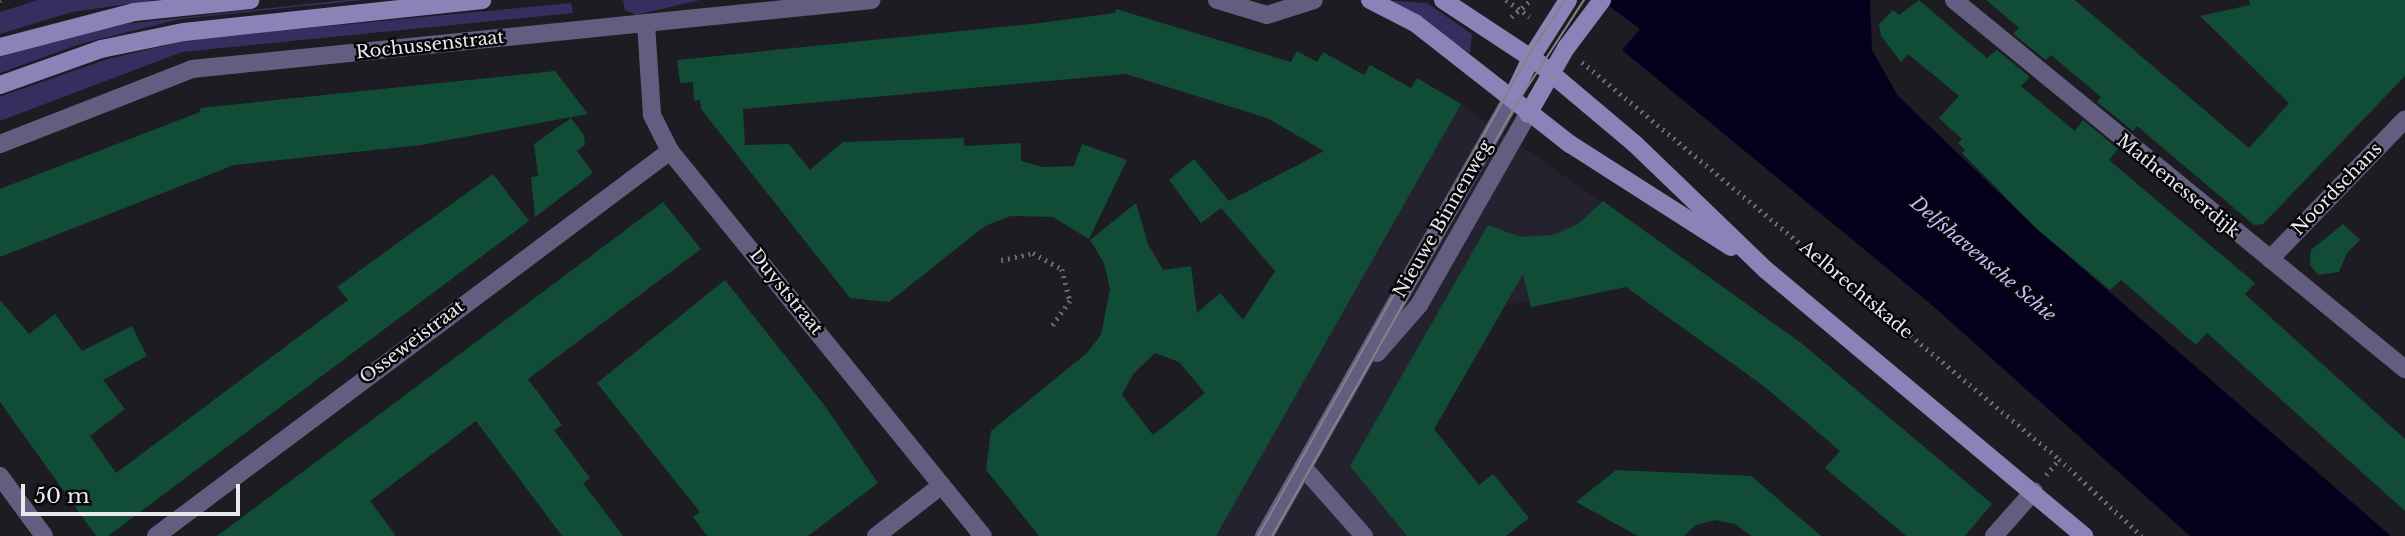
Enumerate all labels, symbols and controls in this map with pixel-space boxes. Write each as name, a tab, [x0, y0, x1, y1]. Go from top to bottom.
street label: Rochussenstraat	[355, 26, 505, 64]
street label: Mathenesserdijk	[2112, 130, 2244, 242]
street label: Nieuwe Binnenweg	[1389, 136, 1497, 302]
street label: Noordschans	[2287, 138, 2387, 240]
water label: Delfshavensche Schie	[1906, 191, 2060, 327]
street label: Aelbrechtskade	[1795, 236, 1917, 344]
street label: Duyststraat	[745, 245, 827, 339]
street label: Osseweistraat	[356, 296, 468, 388]
scale bar	[24, 470, 243, 514]
text: 50 m	[34, 483, 89, 509]

